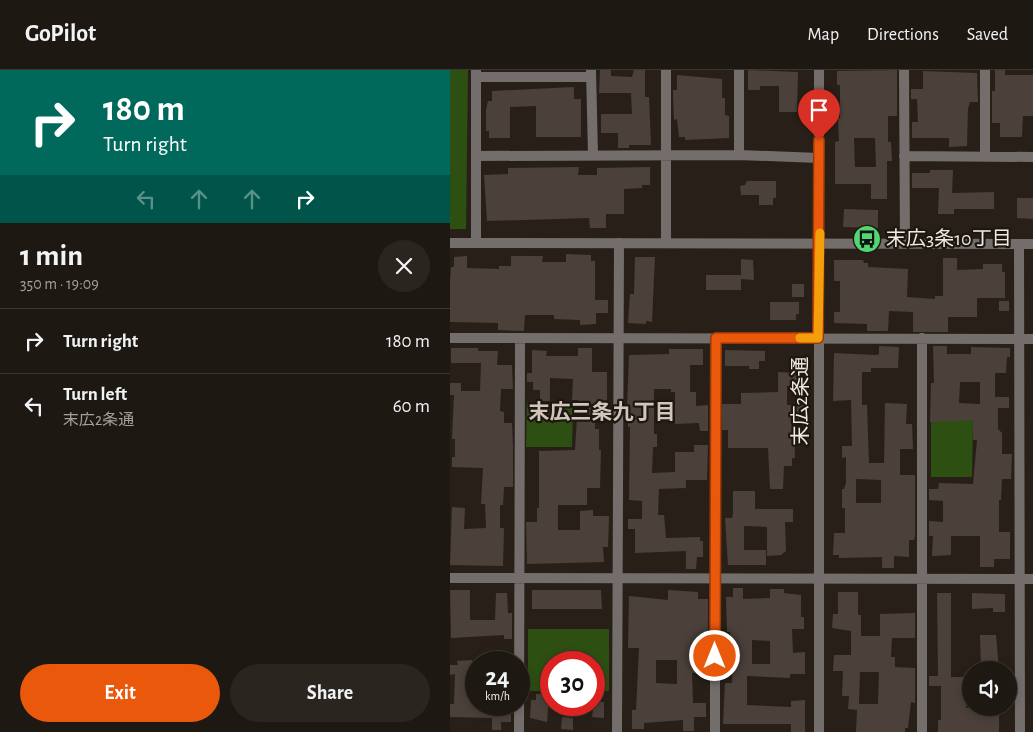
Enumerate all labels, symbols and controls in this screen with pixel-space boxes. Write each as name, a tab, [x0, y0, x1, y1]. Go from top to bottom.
text: GoPilot	[25, 22, 96, 46]
text: Map	[808, 26, 839, 44]
text: Directions	[867, 26, 939, 44]
text: Saved	[967, 26, 1008, 44]
pin	[798, 89, 840, 140]
icon: right	[20, 90, 85, 155]
text: 180 m	[103, 92, 185, 127]
icon: arrive	[805, 96, 833, 124]
text: Turn right	[103, 133, 187, 155]
icon: left	[132, 185, 160, 213]
icon: ahead	[185, 185, 213, 213]
icon: ahead	[238, 185, 266, 213]
icon: right	[291, 185, 319, 213]
bus stop icon: 末広3条10丁目	[852, 224, 882, 254]
place label: 末広3条10丁目	[886, 228, 1012, 249]
button: close	[378, 240, 430, 292]
text: 1 min	[20, 241, 83, 271]
text: 350 m · 19:09	[20, 276, 99, 292]
icon: right	[20, 327, 48, 355]
text: Turn right	[63, 332, 138, 351]
text: 180 m	[386, 332, 430, 351]
street label: 末広2条通	[790, 356, 811, 446]
text: Turn left	[63, 385, 127, 404]
icon: left	[20, 392, 48, 420]
text: 60 m	[393, 397, 430, 416]
district label: 末広三条九丁目	[529, 401, 676, 423]
text: 末広2条通	[63, 412, 134, 428]
position arrow	[688, 629, 740, 681]
speed limit sign: 30	[540, 651, 605, 716]
map controls	[962, 661, 1017, 716]
button: sound	[962, 661, 1017, 716]
button: Exit	[20, 664, 220, 722]
button: Share	[230, 664, 430, 722]
text: 24	[485, 665, 510, 690]
text: km/h	[485, 690, 510, 702]

